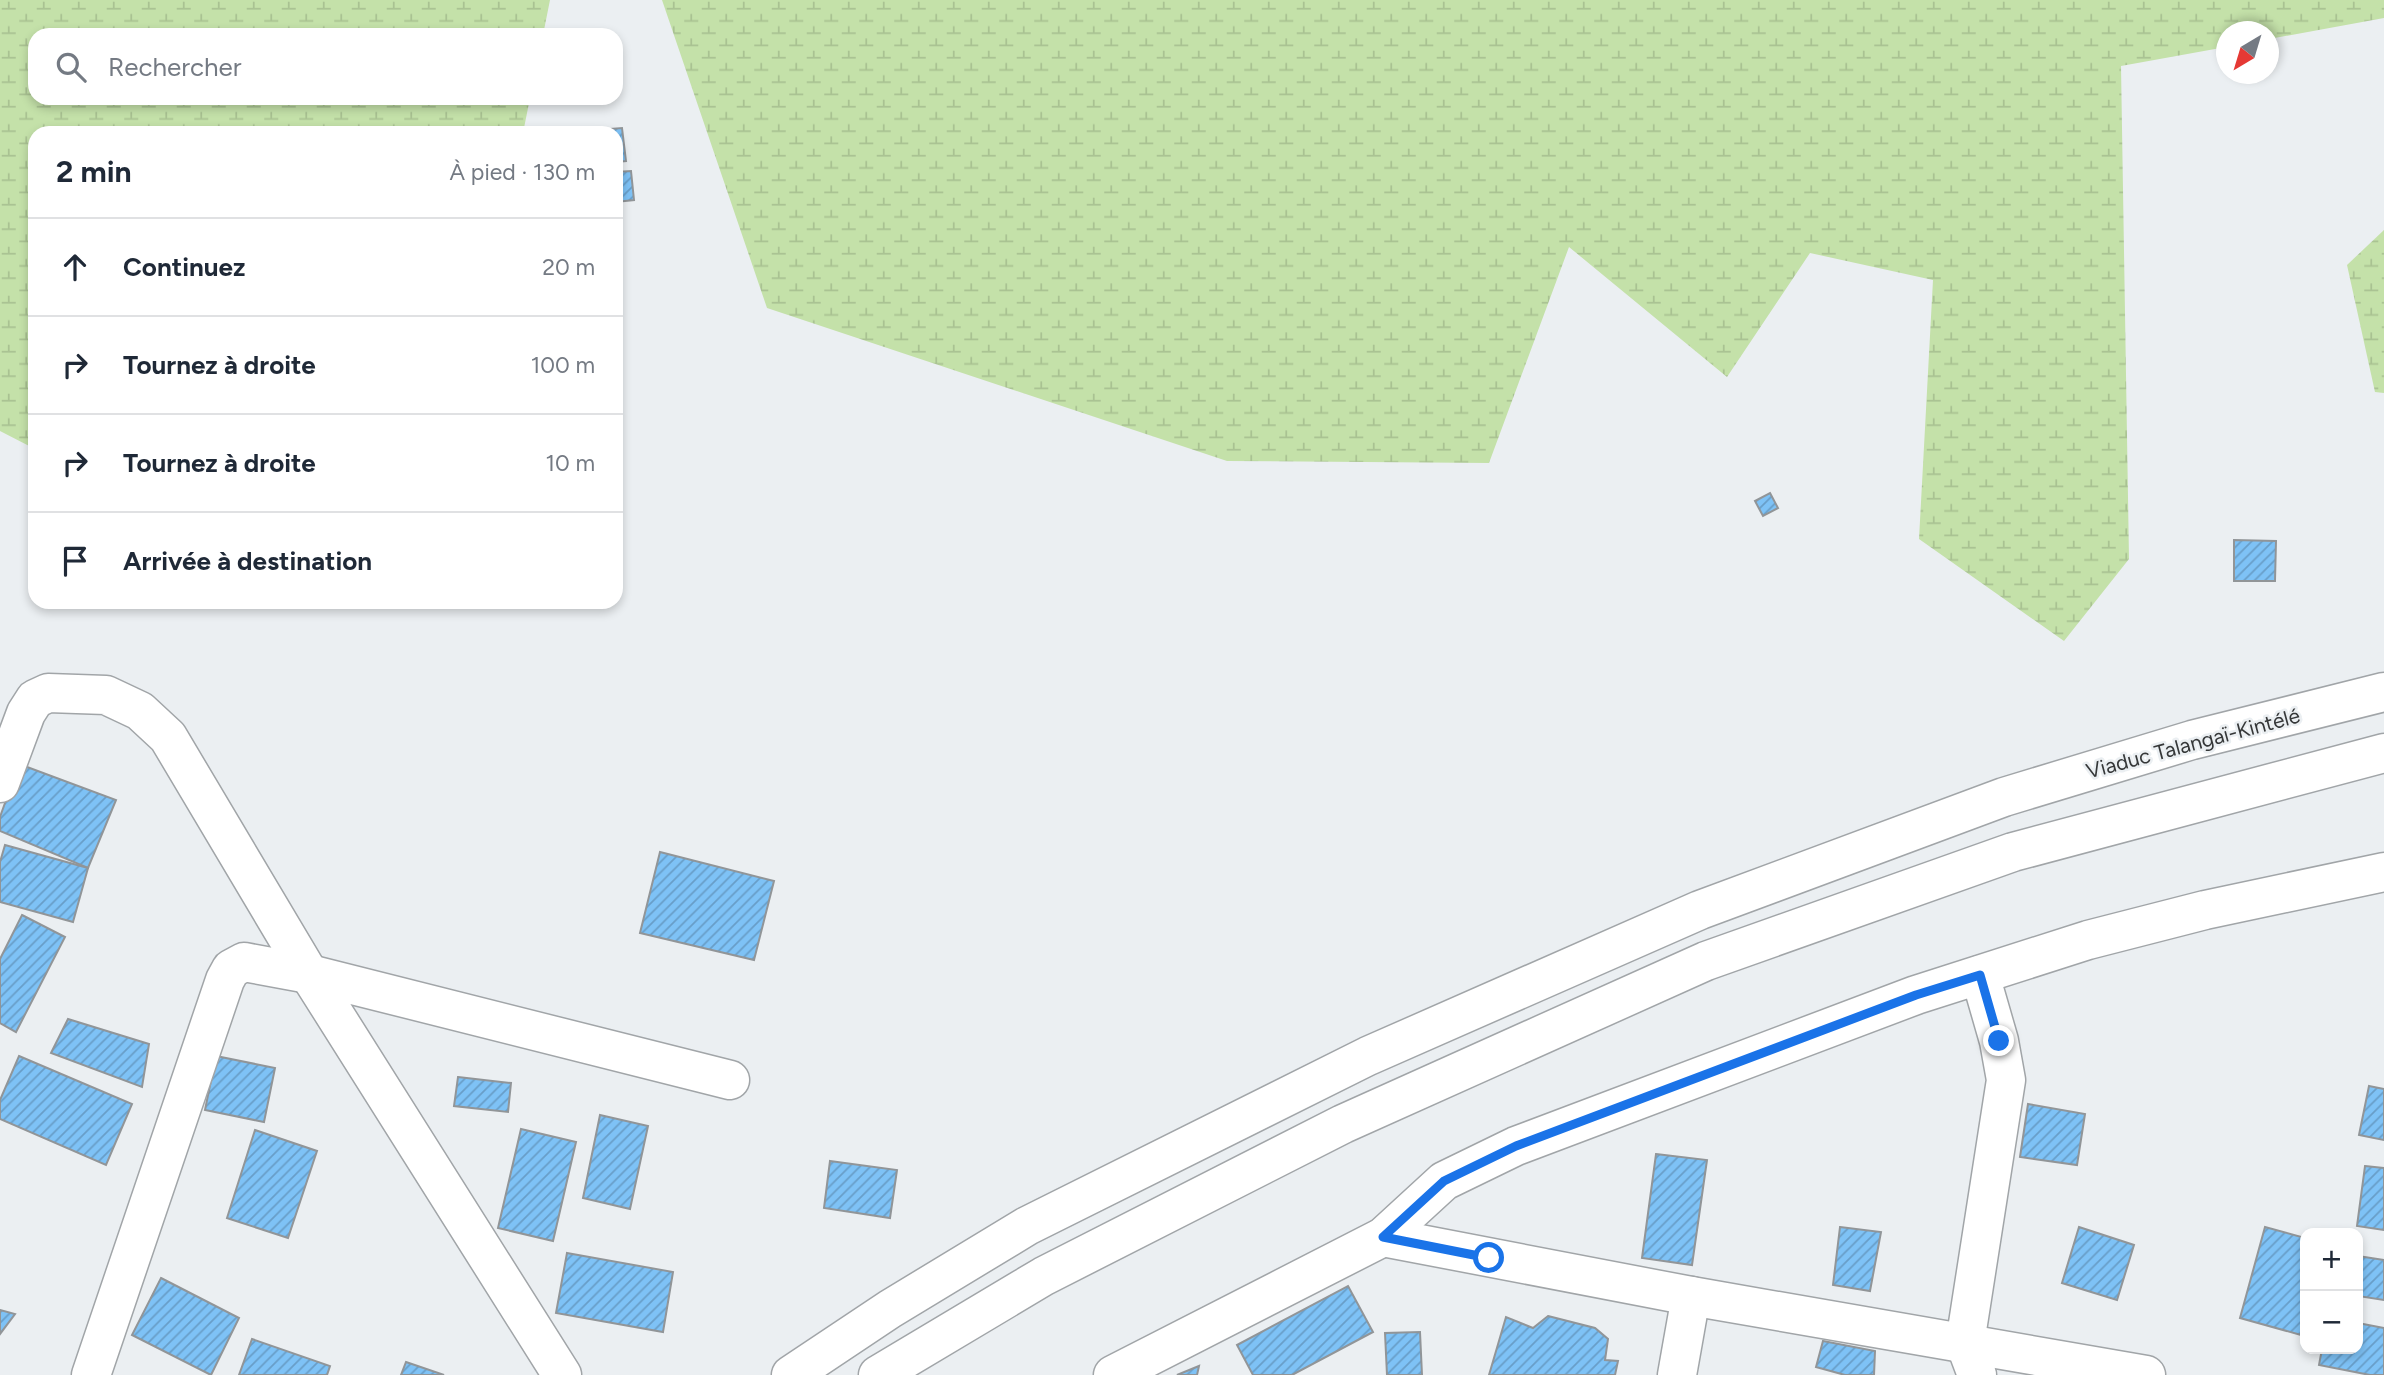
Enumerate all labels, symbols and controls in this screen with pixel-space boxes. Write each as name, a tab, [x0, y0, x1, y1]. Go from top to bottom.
north arrow	[2216, 21, 2279, 84]
search box	[28, 28, 623, 105]
icon: search	[52, 48, 90, 86]
text: Rechercher	[108, 51, 242, 83]
text: 2 min	[56, 153, 132, 190]
text: À pied · 130 m	[450, 158, 595, 186]
icon: ahead	[56, 248, 94, 286]
text: Continuez	[123, 251, 245, 283]
text: 20 m	[542, 253, 595, 281]
icon: right	[56, 346, 94, 384]
text: Tournez à droite	[123, 349, 316, 381]
text: 100 m	[531, 351, 595, 379]
icon: right	[56, 444, 94, 482]
text: Tournez à droite	[123, 447, 316, 479]
text: 10 m	[546, 449, 595, 477]
icon: arrive	[56, 542, 94, 580]
text: Arrivée à destination	[123, 545, 372, 577]
street label: Viaduc Talangaï-Kintélé	[2083, 702, 2303, 784]
route end	[1983, 1025, 2014, 1056]
map controls	[2300, 1228, 2363, 1354]
button: +	[2300, 1228, 2363, 1291]
route start	[1473, 1242, 1504, 1273]
button: −	[2300, 1291, 2363, 1354]

